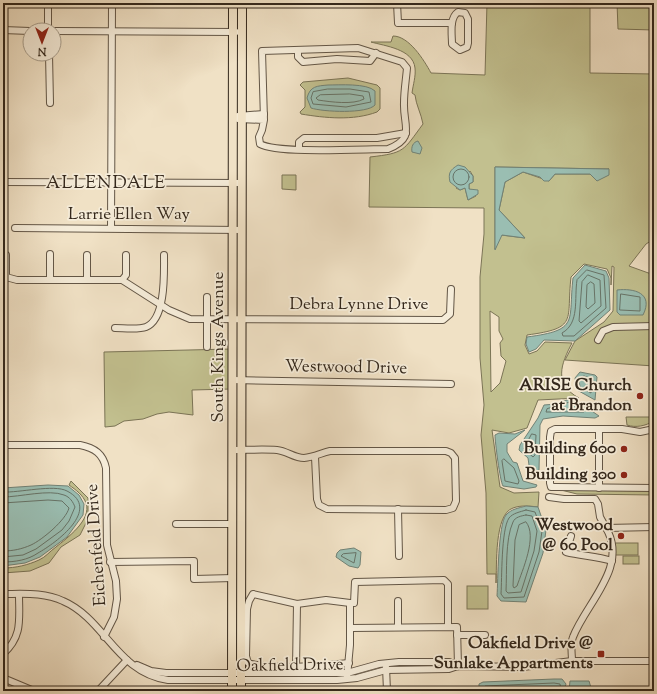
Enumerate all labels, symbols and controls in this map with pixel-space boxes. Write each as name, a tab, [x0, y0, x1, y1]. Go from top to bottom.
north arrow	[22, 22, 62, 62]
text: N	[37, 43, 47, 59]
district label: ALLENDALE	[46, 171, 166, 197]
street label: Larrie Ellen Way	[68, 203, 191, 227]
street label: South Kings Avenue	[207, 271, 231, 423]
street label: Debra Lynne Drive	[290, 293, 429, 317]
street label: Westwood Drive	[285, 355, 408, 381]
place label: ARISE Church at Brandon	[519, 374, 633, 418]
marker: ARISE Church at Brandon	[635, 391, 645, 401]
place label: Building 600	[523, 437, 616, 461]
marker: Building 600	[619, 444, 629, 454]
place label: Building 300	[525, 463, 616, 487]
marker: Building 300	[619, 470, 629, 480]
street label: Eichenfeld Drive	[81, 483, 113, 607]
place label: Westwood @ 60 Pool	[535, 514, 613, 558]
marker: Westwood @ 60 Pool	[616, 531, 626, 541]
place label: Oakfield Drive @ Sunlake Appartments	[434, 632, 593, 676]
marker: Oakfield Drive @ Sunlake Appartments	[596, 649, 606, 659]
street label: Oakfield Drive	[236, 653, 344, 679]

